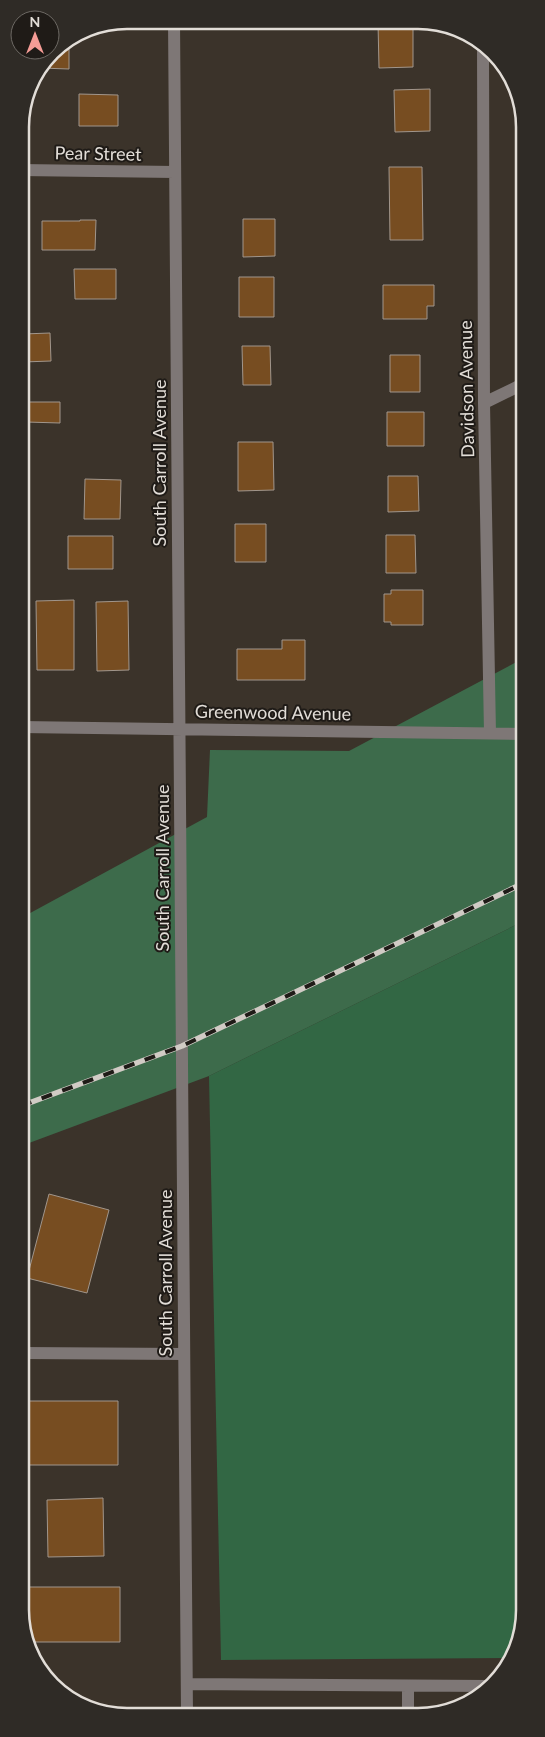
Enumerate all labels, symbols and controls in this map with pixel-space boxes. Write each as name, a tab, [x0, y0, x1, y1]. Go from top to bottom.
north arrow	[10, 10, 60, 60]
text: N	[30, 13, 40, 30]
street label: Pear Street	[54, 141, 142, 165]
street label: Davidson Avenue	[454, 320, 478, 458]
street label: South Carroll Avenue	[148, 379, 170, 547]
street label: Greenwood Avenue	[195, 700, 351, 724]
street label: South Carroll Avenue	[151, 784, 173, 952]
street label: South Carroll Avenue	[154, 1189, 176, 1357]

